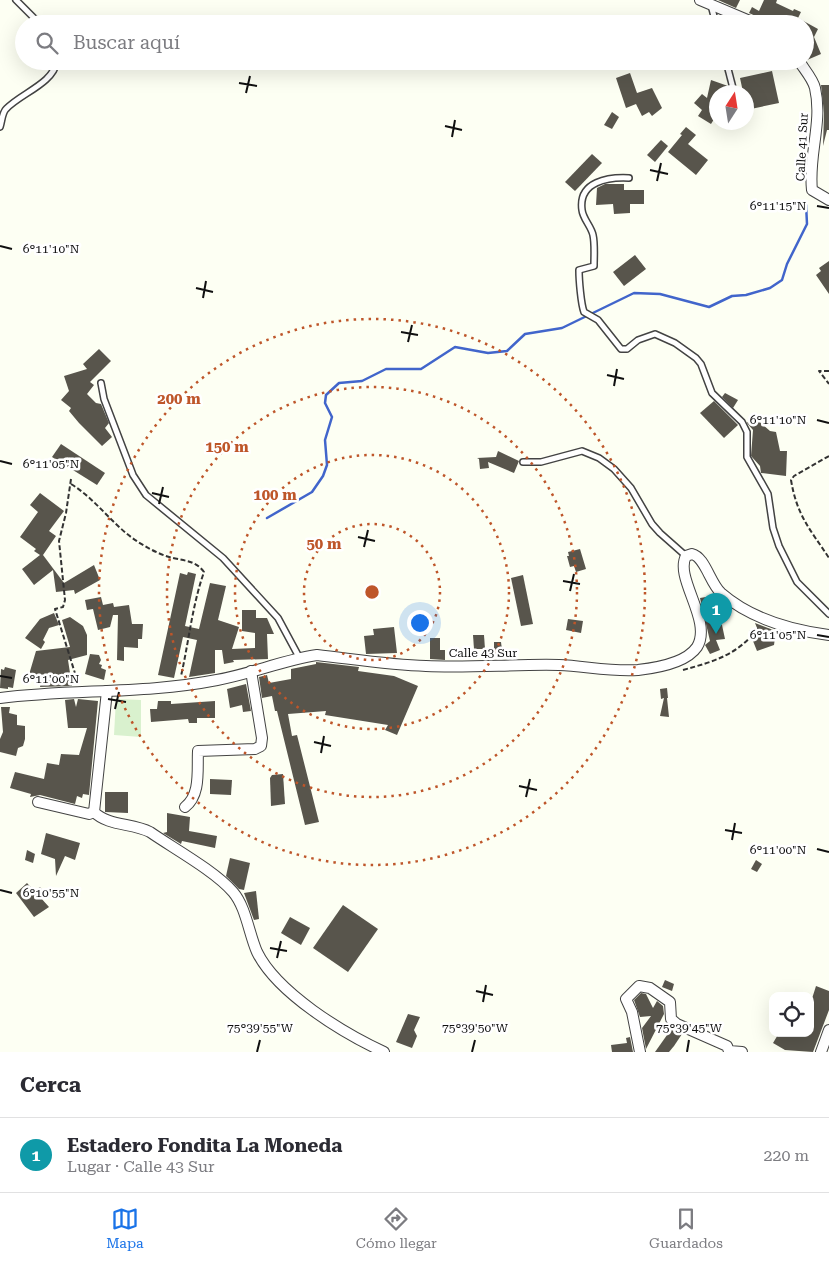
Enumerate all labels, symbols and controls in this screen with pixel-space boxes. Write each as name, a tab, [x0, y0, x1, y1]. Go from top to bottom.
search box	[15, 15, 814, 70]
icon: search	[33, 29, 61, 57]
text: Buscar aquí	[73, 31, 180, 54]
north arrow	[709, 85, 754, 130]
street label: Calle 41 Sur	[793, 112, 811, 182]
text: 6°11'15"N	[750, 199, 807, 213]
text: 6°11'10"N	[23, 242, 80, 256]
text: 200 m	[157, 390, 201, 408]
text: 6°11'10"N	[750, 413, 807, 427]
text: 150 m	[205, 438, 249, 456]
text: 6°11'05"N	[23, 457, 80, 471]
text: 100 m	[253, 486, 297, 504]
text: 50 m	[306, 535, 342, 553]
centre of rings	[363, 583, 381, 601]
pin: 1	[700, 593, 732, 634]
your location	[407, 610, 433, 636]
text: 6°11'05"N	[750, 628, 807, 642]
street label: Calle 43 Sur	[449, 646, 517, 660]
text: 6°11'00"N	[23, 672, 80, 686]
text: 6°11'00"N	[750, 843, 807, 857]
text: 6°10'55"N	[23, 886, 80, 900]
map controls	[769, 992, 814, 1037]
button: locate	[769, 992, 814, 1037]
text: 75°39'55"W	[227, 1021, 294, 1035]
text: 75°39'50"W	[442, 1021, 509, 1035]
text: 75°39'45"W	[656, 1021, 723, 1035]
text: Cerca	[20, 1073, 81, 1097]
text: Estadero Fondita La Moneda	[67, 1134, 342, 1157]
text: 1	[32, 1146, 40, 1165]
text: 220 m	[763, 1146, 809, 1165]
text: Lugar · Calle 43 Sur	[67, 1157, 215, 1176]
tab: Mapa	[106, 1205, 144, 1251]
tab: Cómo llegar	[356, 1205, 437, 1251]
tab: Guardados	[649, 1205, 723, 1251]

